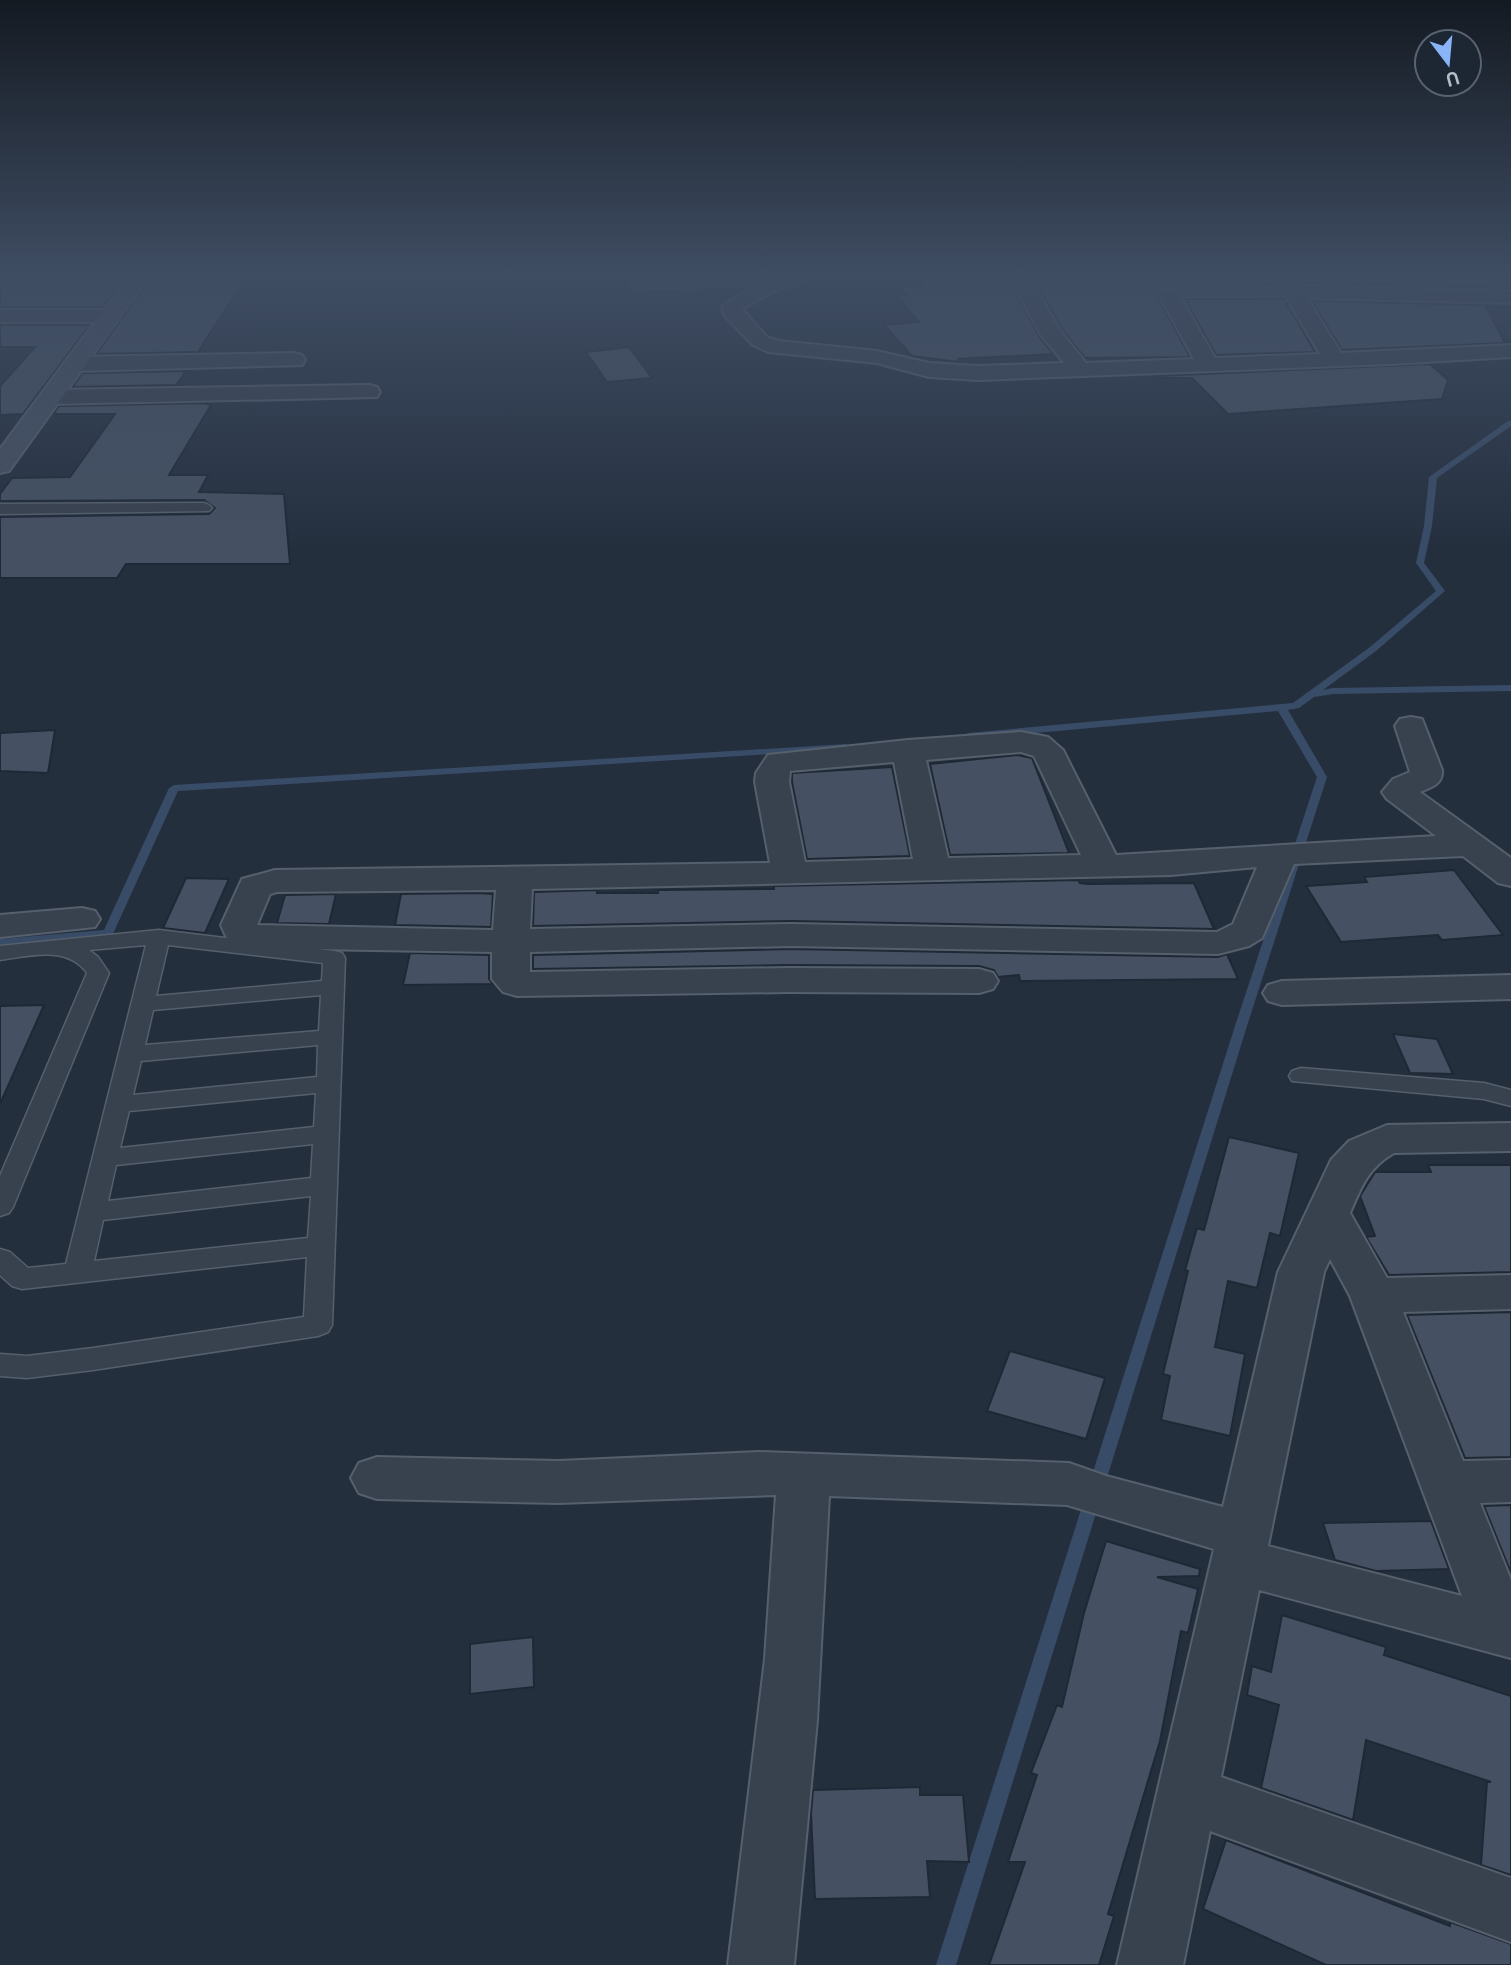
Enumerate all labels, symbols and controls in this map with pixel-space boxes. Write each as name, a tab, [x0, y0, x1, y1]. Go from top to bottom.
north arrow	[1413, 28, 1483, 98]
text: U	[1443, 67, 1462, 92]

